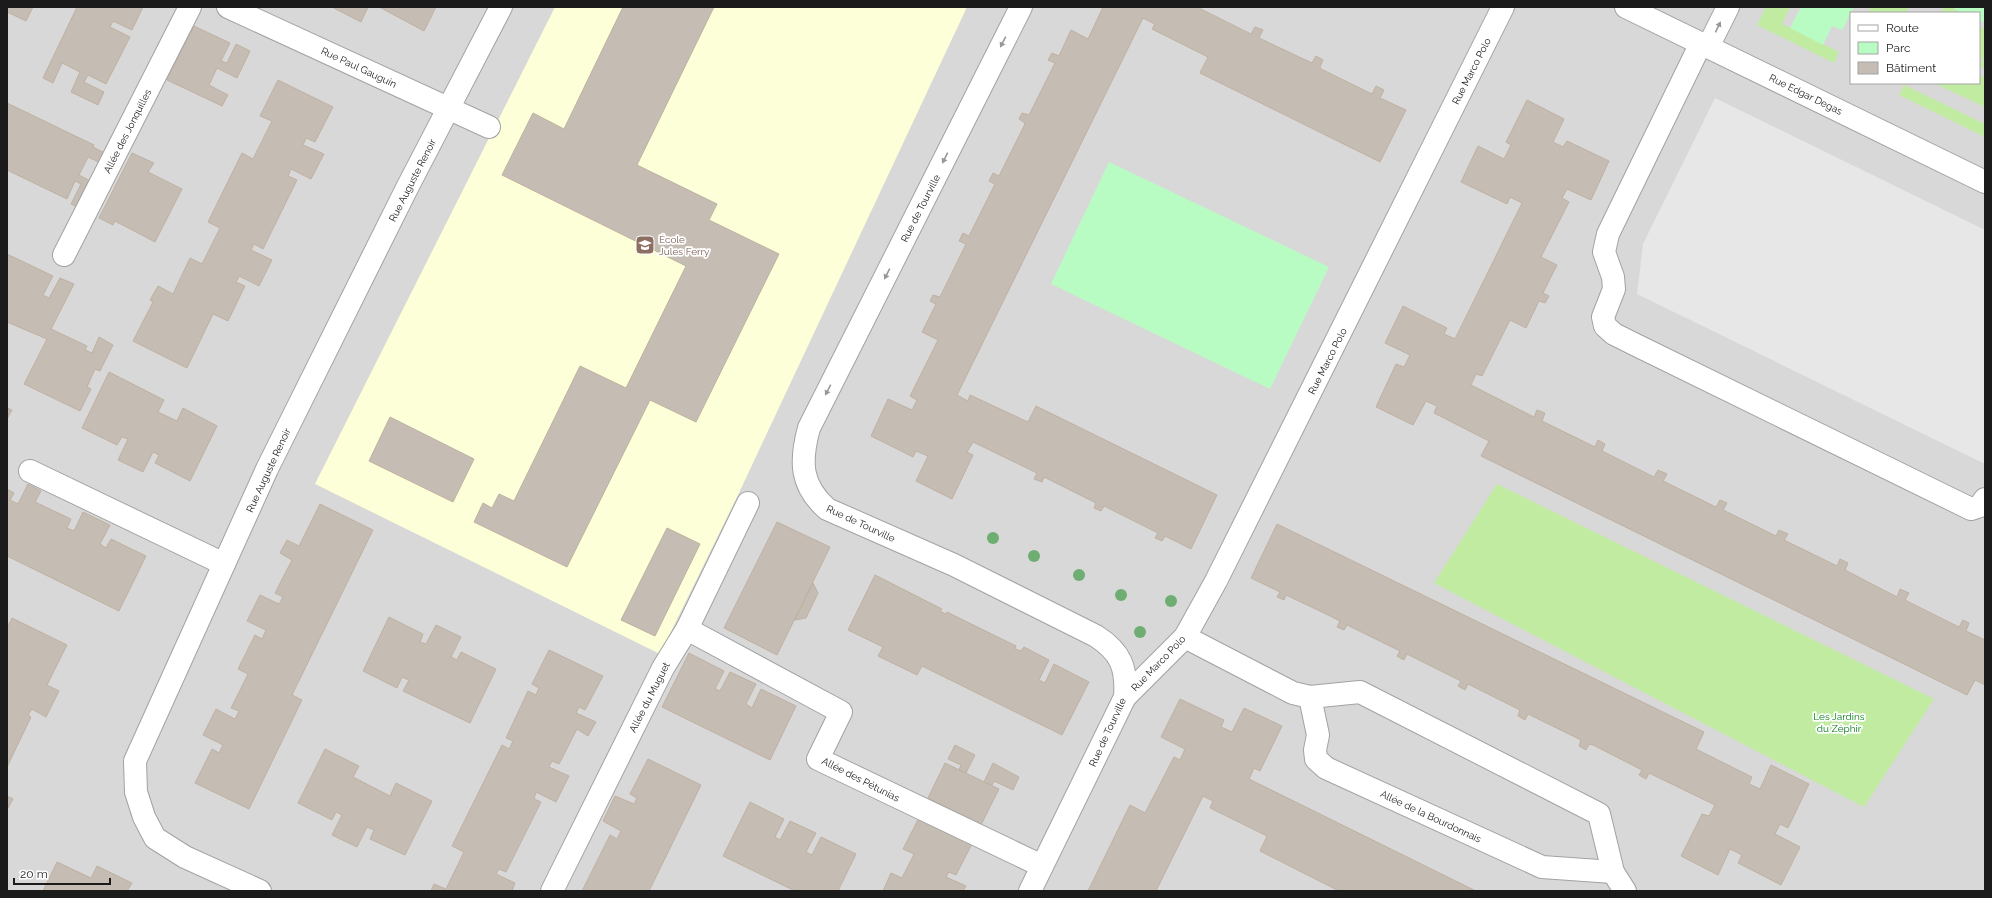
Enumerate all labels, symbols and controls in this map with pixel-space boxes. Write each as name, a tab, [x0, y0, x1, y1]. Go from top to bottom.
legend	[1850, 12, 1980, 84]
one-way arrow	[1715, 21, 1721, 33]
text: Route	[1886, 21, 1919, 35]
one-way arrow	[1000, 36, 1007, 48]
street label: Rue Marco Polo	[1450, 36, 1493, 106]
text: Parc	[1886, 41, 1911, 55]
street label: Rue Paul Gauguin	[319, 45, 398, 90]
text: Bâtiment	[1886, 61, 1936, 75]
street label: Rue Edgar Degas	[1767, 72, 1844, 117]
street label: Allée des Jonquilles	[102, 87, 153, 175]
street label: Rue Auguste Renoir	[387, 137, 438, 223]
one-way arrow	[942, 152, 948, 164]
street label: Rue de Tourville	[899, 172, 942, 244]
school or university icon: École Jules Ferry	[634, 234, 656, 256]
place label: École Jules Ferry	[659, 234, 710, 257]
one-way arrow	[883, 268, 890, 280]
street label: Rue Marco Polo	[1306, 326, 1349, 396]
one-way arrow	[825, 384, 831, 396]
street label: Rue Auguste Renoir	[244, 426, 293, 514]
street label: Rue de Tourville	[825, 503, 897, 544]
street label: Rue Marco Polo	[1129, 633, 1188, 693]
street label: Allée du Muguet	[627, 660, 672, 734]
street label: Rue de Tourville	[1087, 696, 1128, 768]
park label: Les Jardins du Zéphir	[1813, 711, 1865, 734]
street label: Allée des Pétunias	[820, 755, 901, 804]
street label: Allée de la Bourdonnais	[1379, 788, 1483, 845]
scale bar	[14, 860, 110, 886]
text: 20 m	[20, 867, 48, 881]

